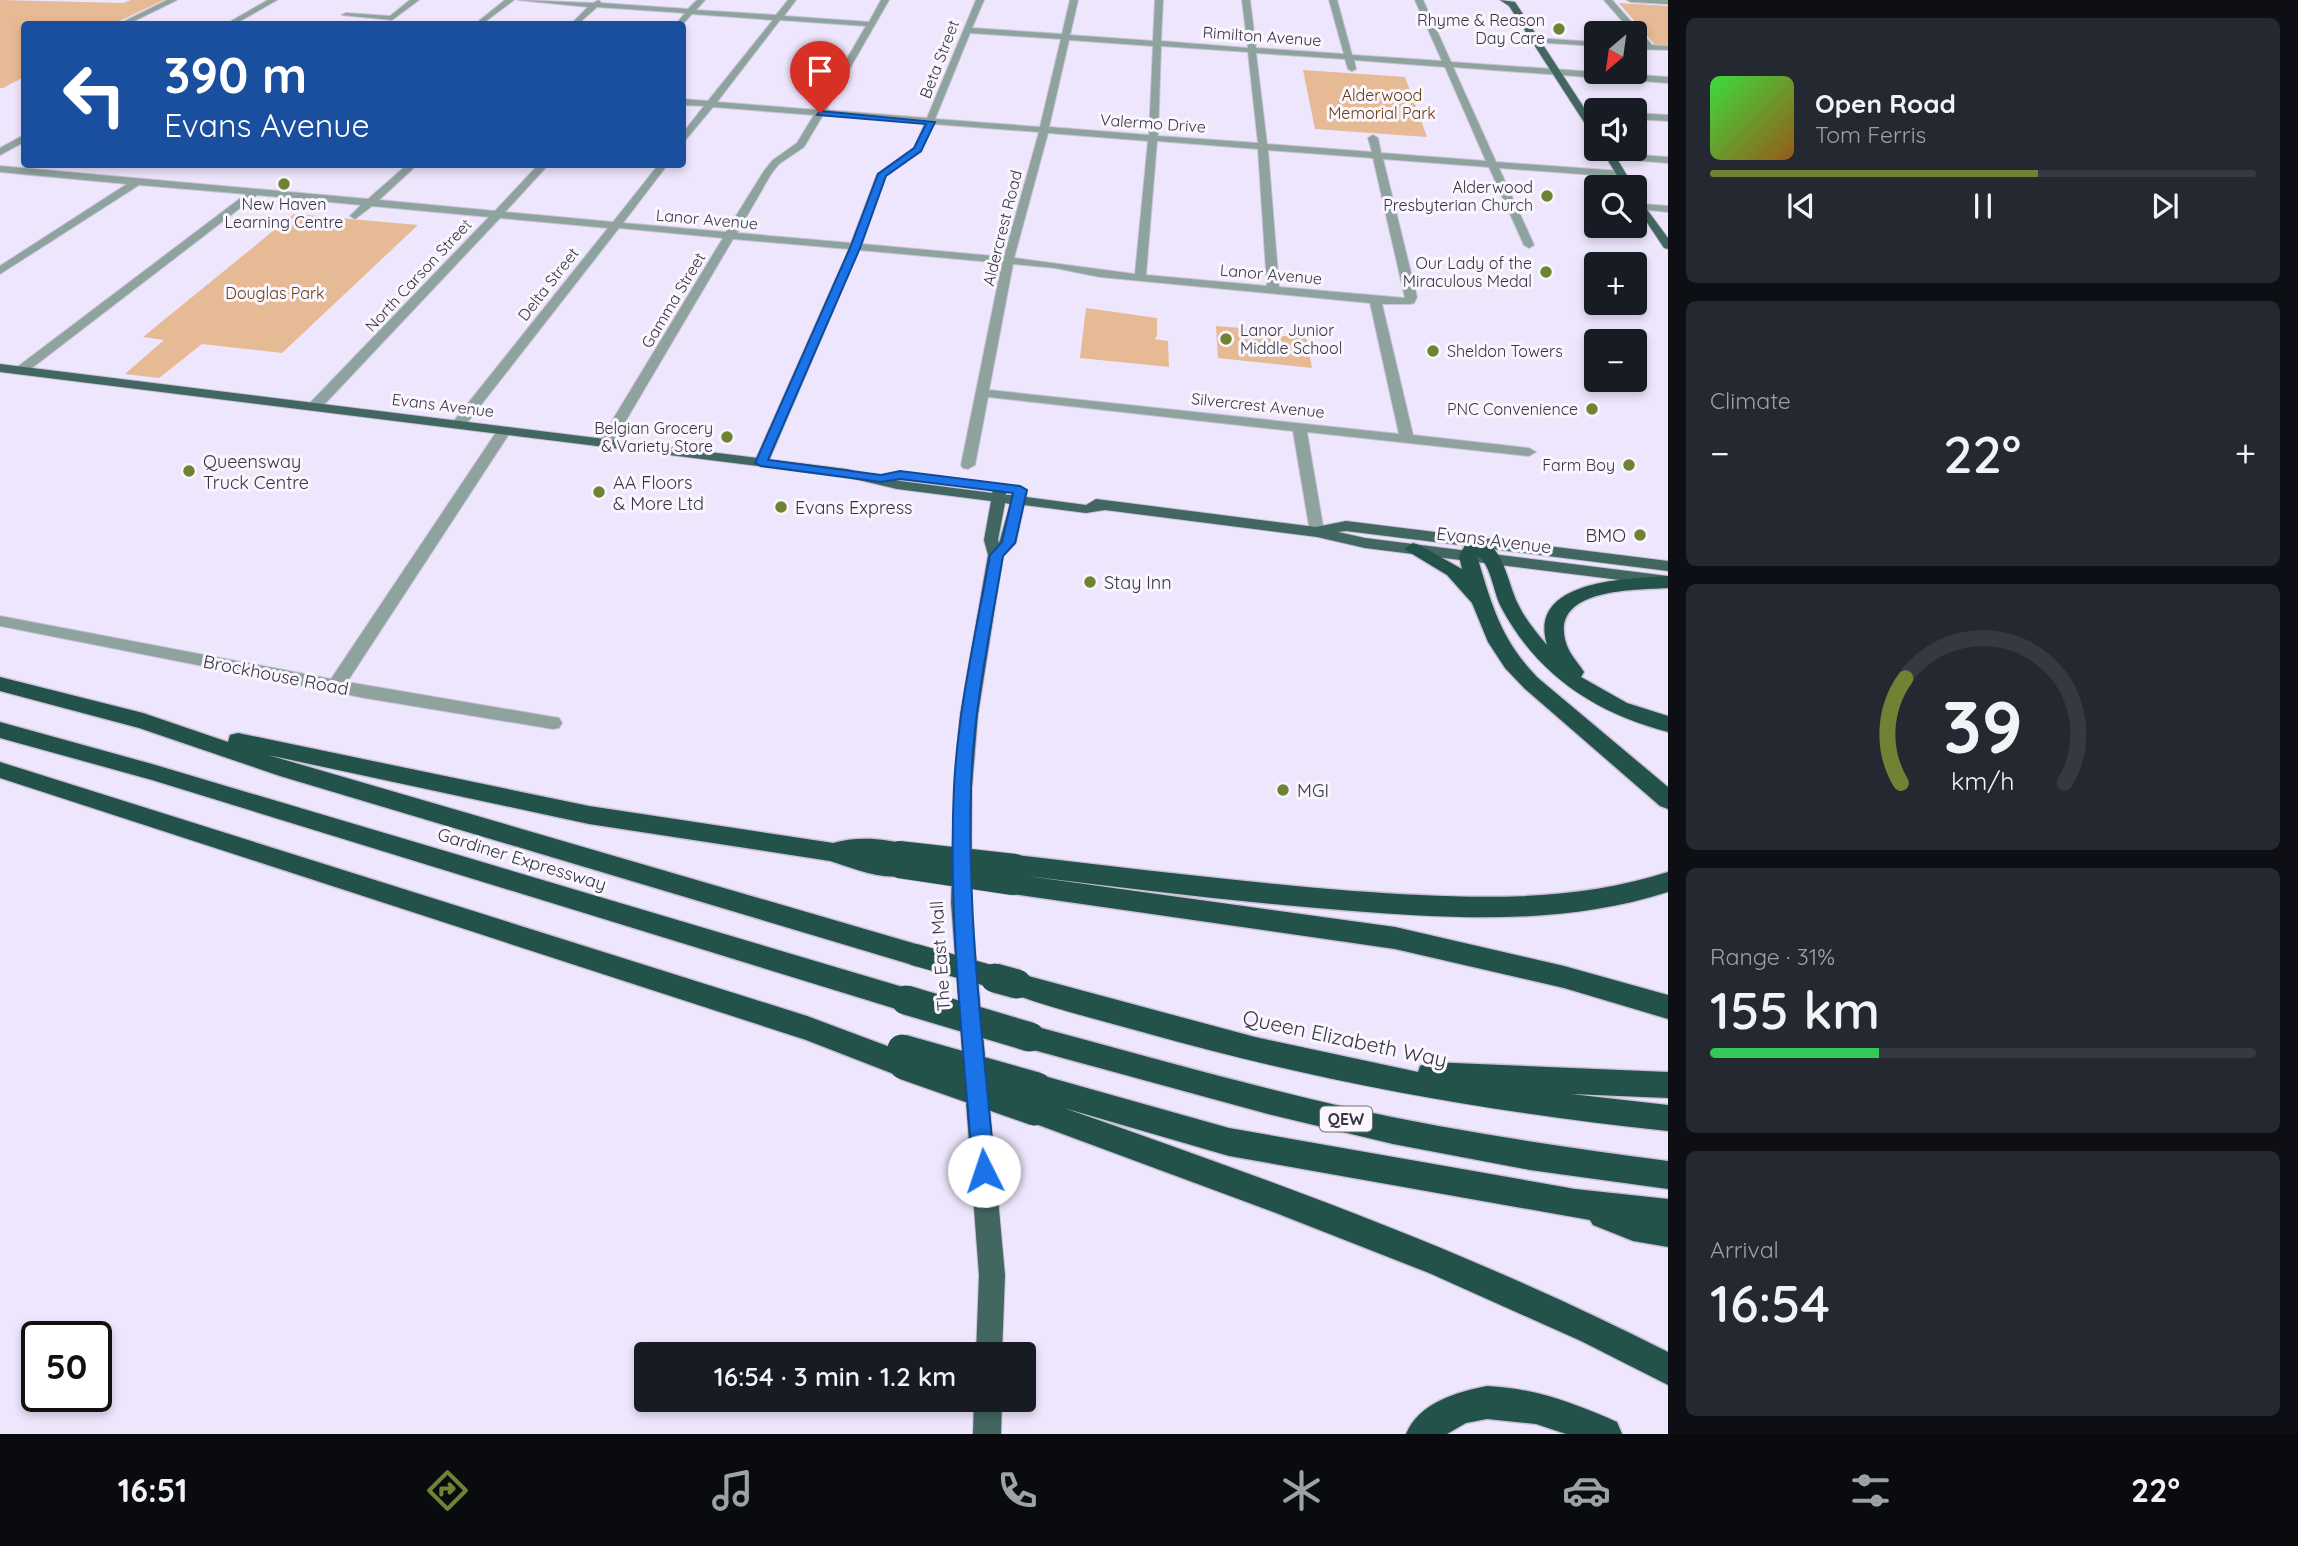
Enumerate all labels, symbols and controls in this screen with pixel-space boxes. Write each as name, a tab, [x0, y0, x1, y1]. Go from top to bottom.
place label: Rhyme & Reason Day Care	[1417, 10, 1545, 48]
street label: Beta Street	[915, 17, 963, 101]
marker: Rhyme & Reason Day Care	[1551, 21, 1567, 37]
north arrow	[1584, 21, 1647, 84]
map controls	[1584, 21, 1647, 392]
street label: Rimilton Avenue	[1202, 22, 1322, 50]
pin	[790, 41, 850, 113]
text: 390 m	[164, 44, 307, 105]
icon: left	[49, 49, 140, 140]
icon: arrive	[801, 52, 839, 90]
park label: Alderwood Memorial Park	[1328, 85, 1436, 123]
text: Open Road	[1815, 87, 1956, 120]
button: sound	[1584, 98, 1647, 161]
text: Evans Avenue	[164, 105, 370, 145]
street label: Valermo Drive	[1099, 109, 1207, 137]
text: Tom Ferris	[1815, 120, 1926, 149]
street label: Aldercrest Road	[978, 168, 1026, 288]
button: search	[1584, 175, 1647, 238]
marker: New Haven Learning Centre	[276, 176, 292, 192]
place label: Alderwood Presbyterian Church	[1383, 177, 1533, 215]
icon: previous	[1782, 187, 1820, 225]
icon: pause	[1964, 187, 2002, 225]
icon: next	[2146, 187, 2184, 225]
marker: Alderwood Presbyterian Church	[1539, 188, 1555, 204]
place label: New Haven Learning Centre	[225, 194, 343, 232]
street label: Lanor Avenue	[655, 205, 759, 233]
street label: North Carson Street	[361, 214, 475, 336]
street label: Delta Street	[513, 243, 583, 325]
street label: Gamma Street	[637, 249, 709, 351]
button: +	[1584, 252, 1647, 315]
place label: Our Lady of the Miraculous Medal	[1403, 253, 1532, 291]
street label: Lanor Avenue	[1219, 260, 1323, 288]
marker: Our Lady of the Miraculous Medal	[1538, 264, 1554, 280]
park label: Douglas Park	[225, 283, 325, 303]
place label: Lanor Junior Middle School	[1240, 320, 1342, 358]
button: −	[1584, 329, 1647, 392]
marker: Lanor Junior Middle School	[1218, 331, 1234, 347]
place label: Sheldon Towers	[1447, 341, 1563, 361]
marker: Sheldon Towers	[1425, 343, 1441, 359]
text: Climate	[1710, 386, 1791, 415]
street label: Silvercrest Avenue	[1190, 388, 1326, 422]
street label: Evans Avenue	[391, 389, 495, 421]
place label: PNC Convenience	[1447, 399, 1578, 419]
marker: PNC Convenience	[1584, 401, 1600, 417]
place label: Belgian Grocery & Variety Store	[594, 418, 713, 456]
text: 22°	[1943, 421, 2021, 486]
marker: Belgian Grocery & Variety Store	[719, 429, 735, 445]
text: −	[1710, 429, 1730, 477]
text: +	[2235, 429, 2256, 477]
place label: Queensway Truck Centre	[203, 450, 309, 494]
place label: Farm Boy	[1542, 455, 1615, 475]
marker: Farm Boy	[1621, 457, 1637, 473]
marker: Queensway Truck Centre	[181, 463, 197, 479]
place label: AA Floors & More Ltd	[613, 471, 704, 515]
marker: AA Floors & More Ltd	[591, 484, 607, 500]
place label: Evans Express	[795, 496, 913, 519]
marker: Evans Express	[773, 499, 789, 515]
street label: Evans Avenue	[1435, 522, 1553, 558]
place label: BMO	[1586, 524, 1626, 547]
marker: BMO	[1632, 527, 1648, 543]
place label: Stay Inn	[1104, 571, 1172, 594]
marker: Stay Inn	[1082, 574, 1098, 590]
street label: Brockhouse Road	[201, 650, 351, 700]
text: 39	[1943, 680, 2023, 771]
text: km/h	[1951, 765, 2015, 796]
place label: MGI	[1297, 779, 1329, 802]
marker: MGI	[1275, 782, 1291, 798]
street label: Gardiner Expressway	[435, 822, 609, 896]
street label: The East Mall	[925, 900, 955, 1012]
text: Range · 31%	[1710, 942, 1835, 971]
text: 155 km	[1710, 977, 1880, 1042]
street label: Queen Elizabeth Way	[1241, 1004, 1449, 1072]
road number: QEW	[1320, 1106, 1372, 1132]
position arrow	[947, 1134, 1021, 1208]
text: Arrival	[1710, 1235, 1779, 1264]
text: 16:54	[1710, 1270, 1830, 1335]
speed limit sign: 50	[21, 1321, 112, 1412]
text: 16:54 · 3 min · 1.2 km	[714, 1360, 956, 1393]
icon: directions	[423, 1466, 472, 1515]
icon: music	[708, 1466, 757, 1515]
icon: phone	[993, 1466, 1042, 1515]
icon: climate	[1277, 1466, 1326, 1515]
icon: car	[1562, 1466, 1611, 1515]
icon: filters	[1846, 1466, 1895, 1515]
text: 16:51	[118, 1470, 188, 1510]
text: 22°	[2131, 1470, 2180, 1510]

